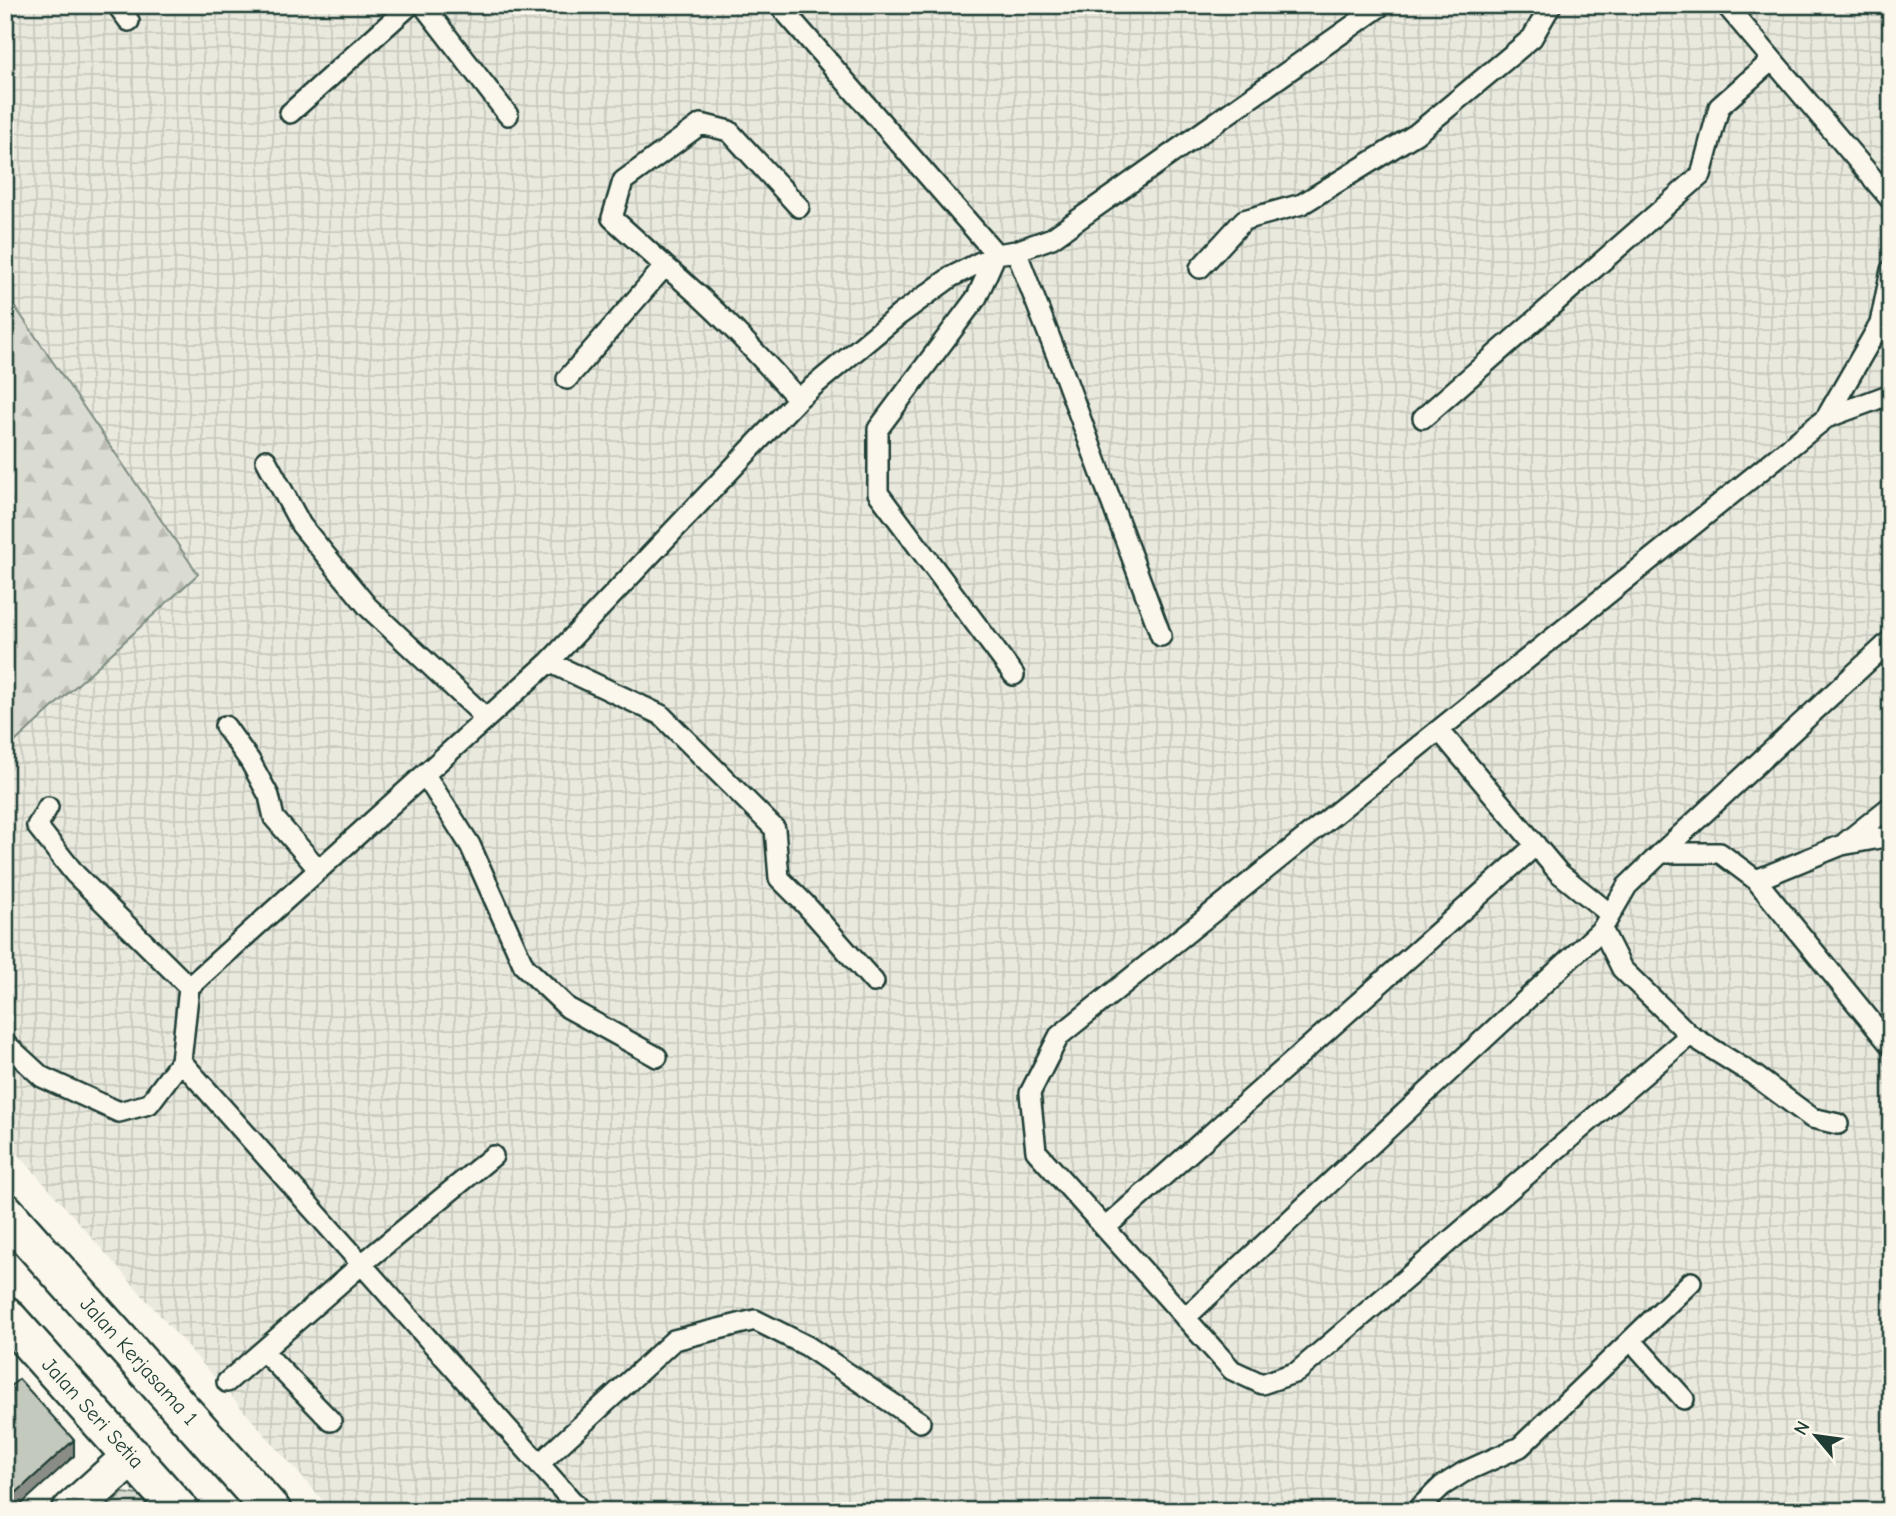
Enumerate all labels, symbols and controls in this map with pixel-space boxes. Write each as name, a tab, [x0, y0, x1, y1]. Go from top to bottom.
street label: Jalan Kerjasama 1	[75, 1292, 203, 1430]
street label: Jalan Seri Setia	[37, 1353, 149, 1473]
north arrow	[1780, 1400, 1850, 1470]
text: N	[1789, 1417, 1815, 1439]

